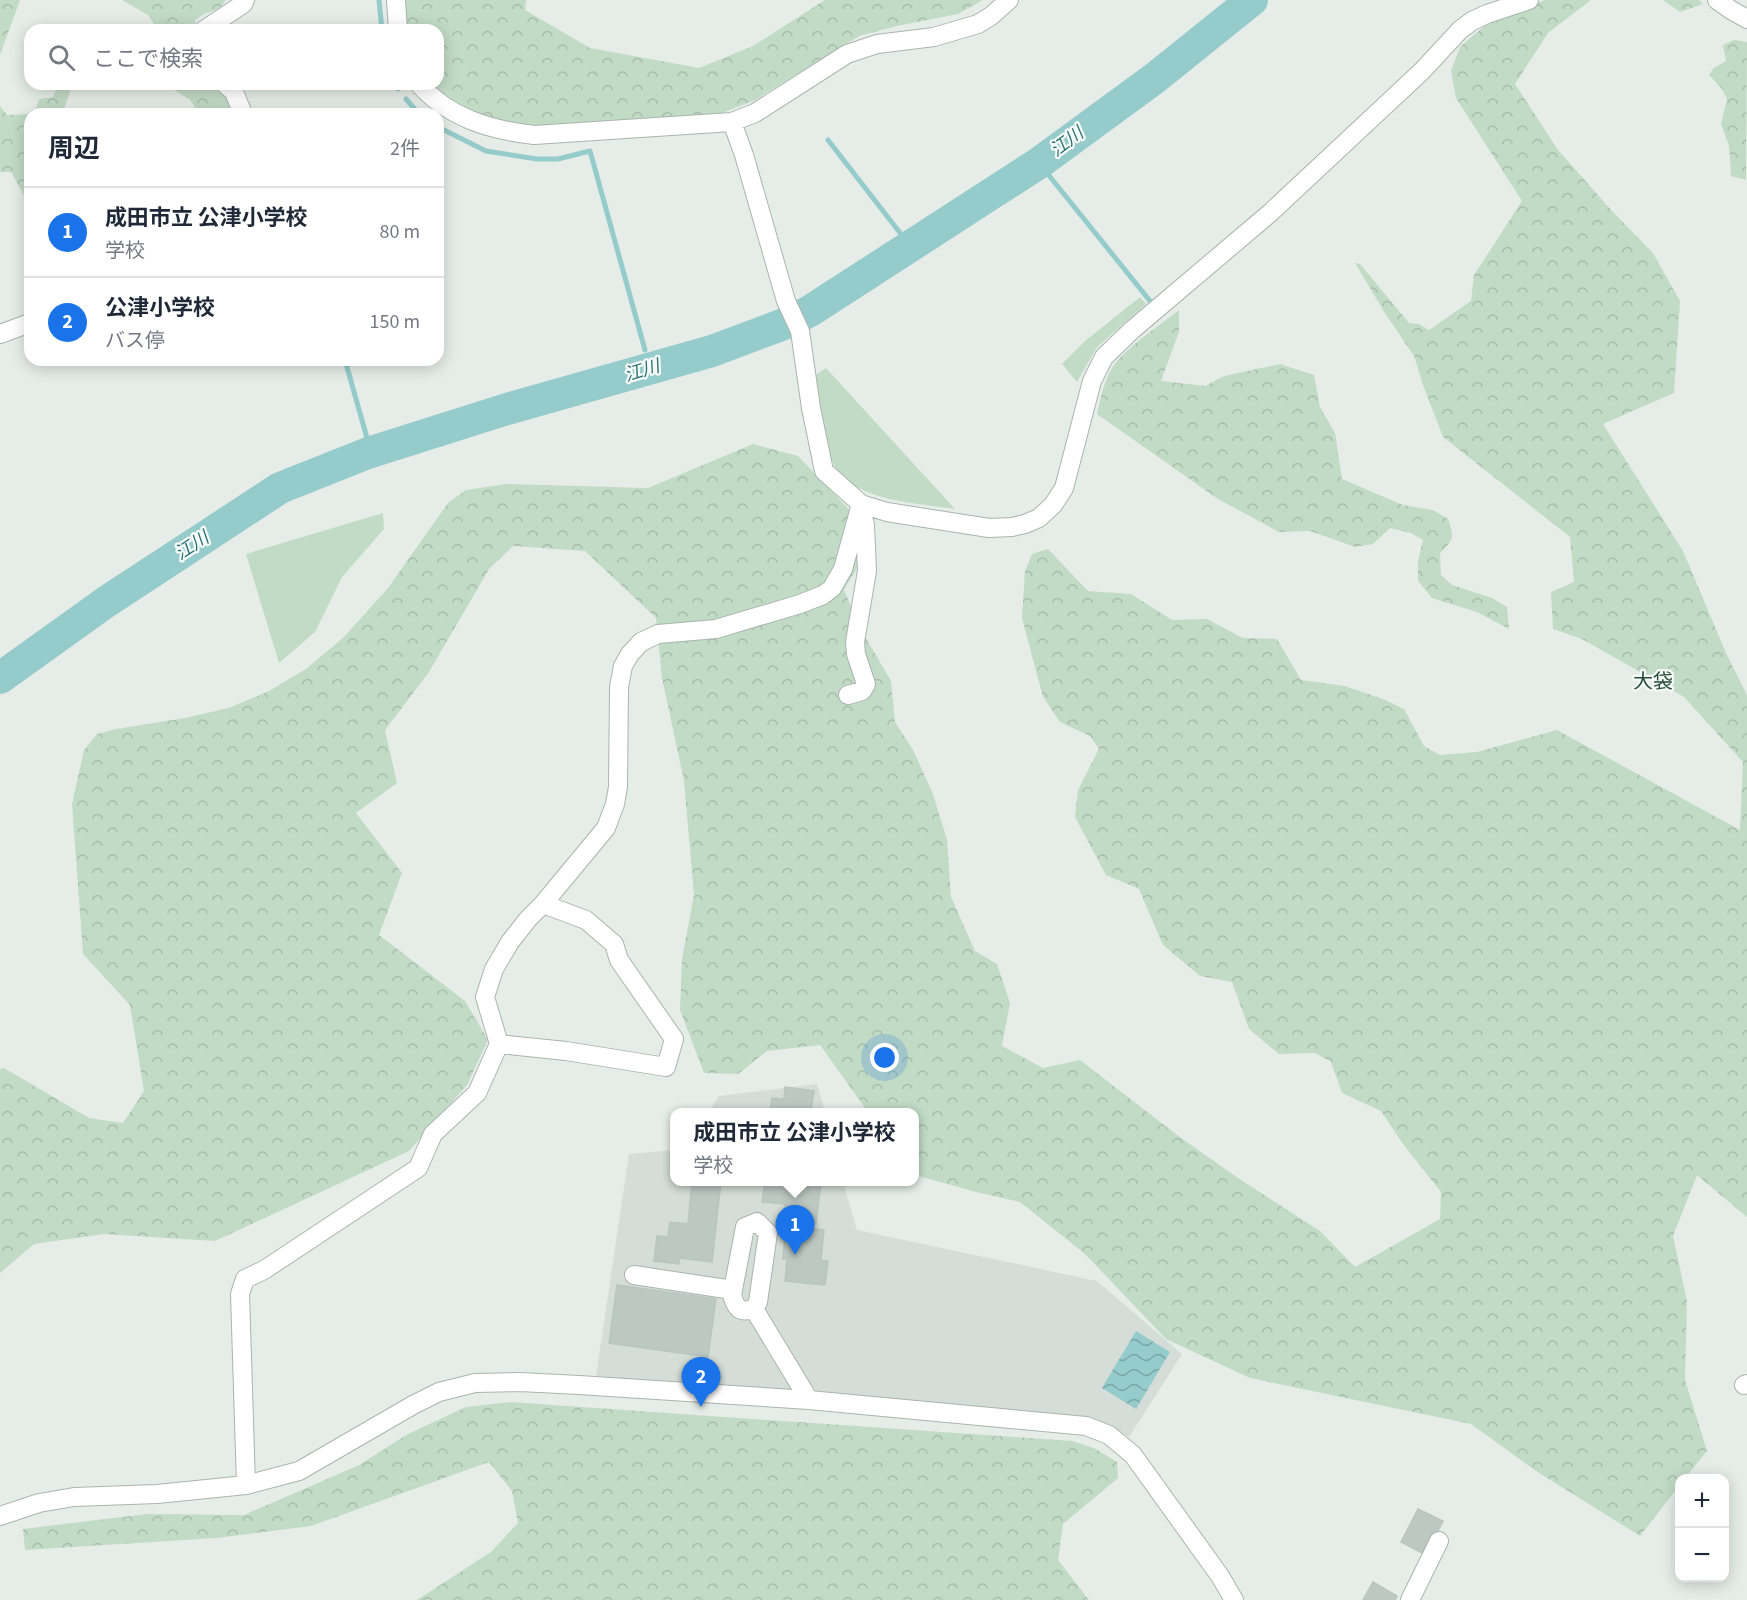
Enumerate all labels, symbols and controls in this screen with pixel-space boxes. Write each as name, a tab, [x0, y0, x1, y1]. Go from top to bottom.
search box	[24, 24, 444, 90]
icon: search	[45, 41, 78, 74]
text: ここで検索	[93, 43, 203, 75]
water label: 江川	[1045, 120, 1090, 163]
text: 周辺	[48, 130, 100, 167]
text: 2件	[390, 135, 420, 163]
text: 成田市立 公津小学校	[105, 202, 307, 234]
text: 1	[62, 218, 73, 246]
text: 80 m	[380, 218, 420, 246]
text: 学校	[105, 237, 145, 265]
text: 公津小学校	[105, 292, 215, 324]
text: 2	[62, 308, 73, 336]
text: 150 m	[370, 308, 420, 336]
text: バス停	[105, 327, 165, 355]
water label: 江川	[621, 353, 665, 388]
water label: 江川	[170, 525, 216, 566]
district label: 大袋	[1633, 668, 1673, 696]
your location	[870, 1043, 899, 1072]
popup	[670, 1108, 919, 1186]
text: 成田市立 公津小学校	[693, 1117, 896, 1149]
text: 学校	[693, 1152, 733, 1180]
pin: 1	[776, 1206, 814, 1255]
pin: 2	[682, 1358, 720, 1407]
map controls	[1675, 1474, 1729, 1582]
button: +	[1675, 1474, 1729, 1528]
button: −	[1675, 1528, 1729, 1582]

